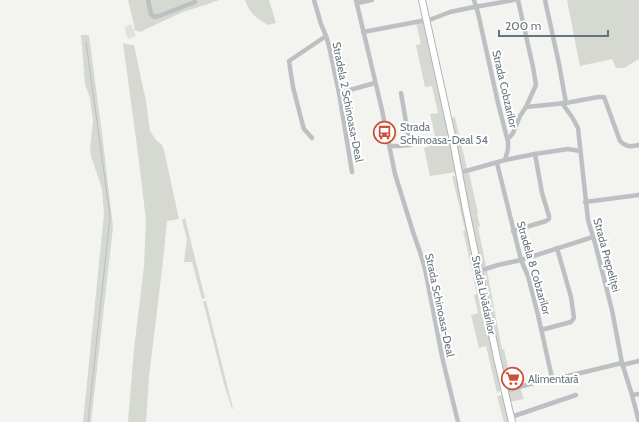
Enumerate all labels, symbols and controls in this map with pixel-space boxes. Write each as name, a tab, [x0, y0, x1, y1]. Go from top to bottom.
scale bar	[499, 12, 608, 38]
text: 200 m	[505, 18, 541, 33]
street label: Stradela 2 Schinoasa-Deal	[329, 41, 367, 164]
street label: Strada Cobzarilor	[489, 49, 521, 130]
bus stop icon: Strada Schinoasa-Deal 54	[372, 120, 398, 146]
place label: Strada Schinoasa-Deal 54	[400, 120, 489, 147]
street label: Strada Prepeliței	[589, 216, 624, 294]
street label: Stradela 8 Cobzarilor	[514, 220, 554, 317]
street label: Strada Schinoasa-Deal	[422, 252, 458, 359]
street label: Strada Livădarilor	[469, 254, 499, 336]
supermarket icon: Alimentară	[499, 366, 525, 392]
place label: Alimentară	[528, 372, 579, 386]

